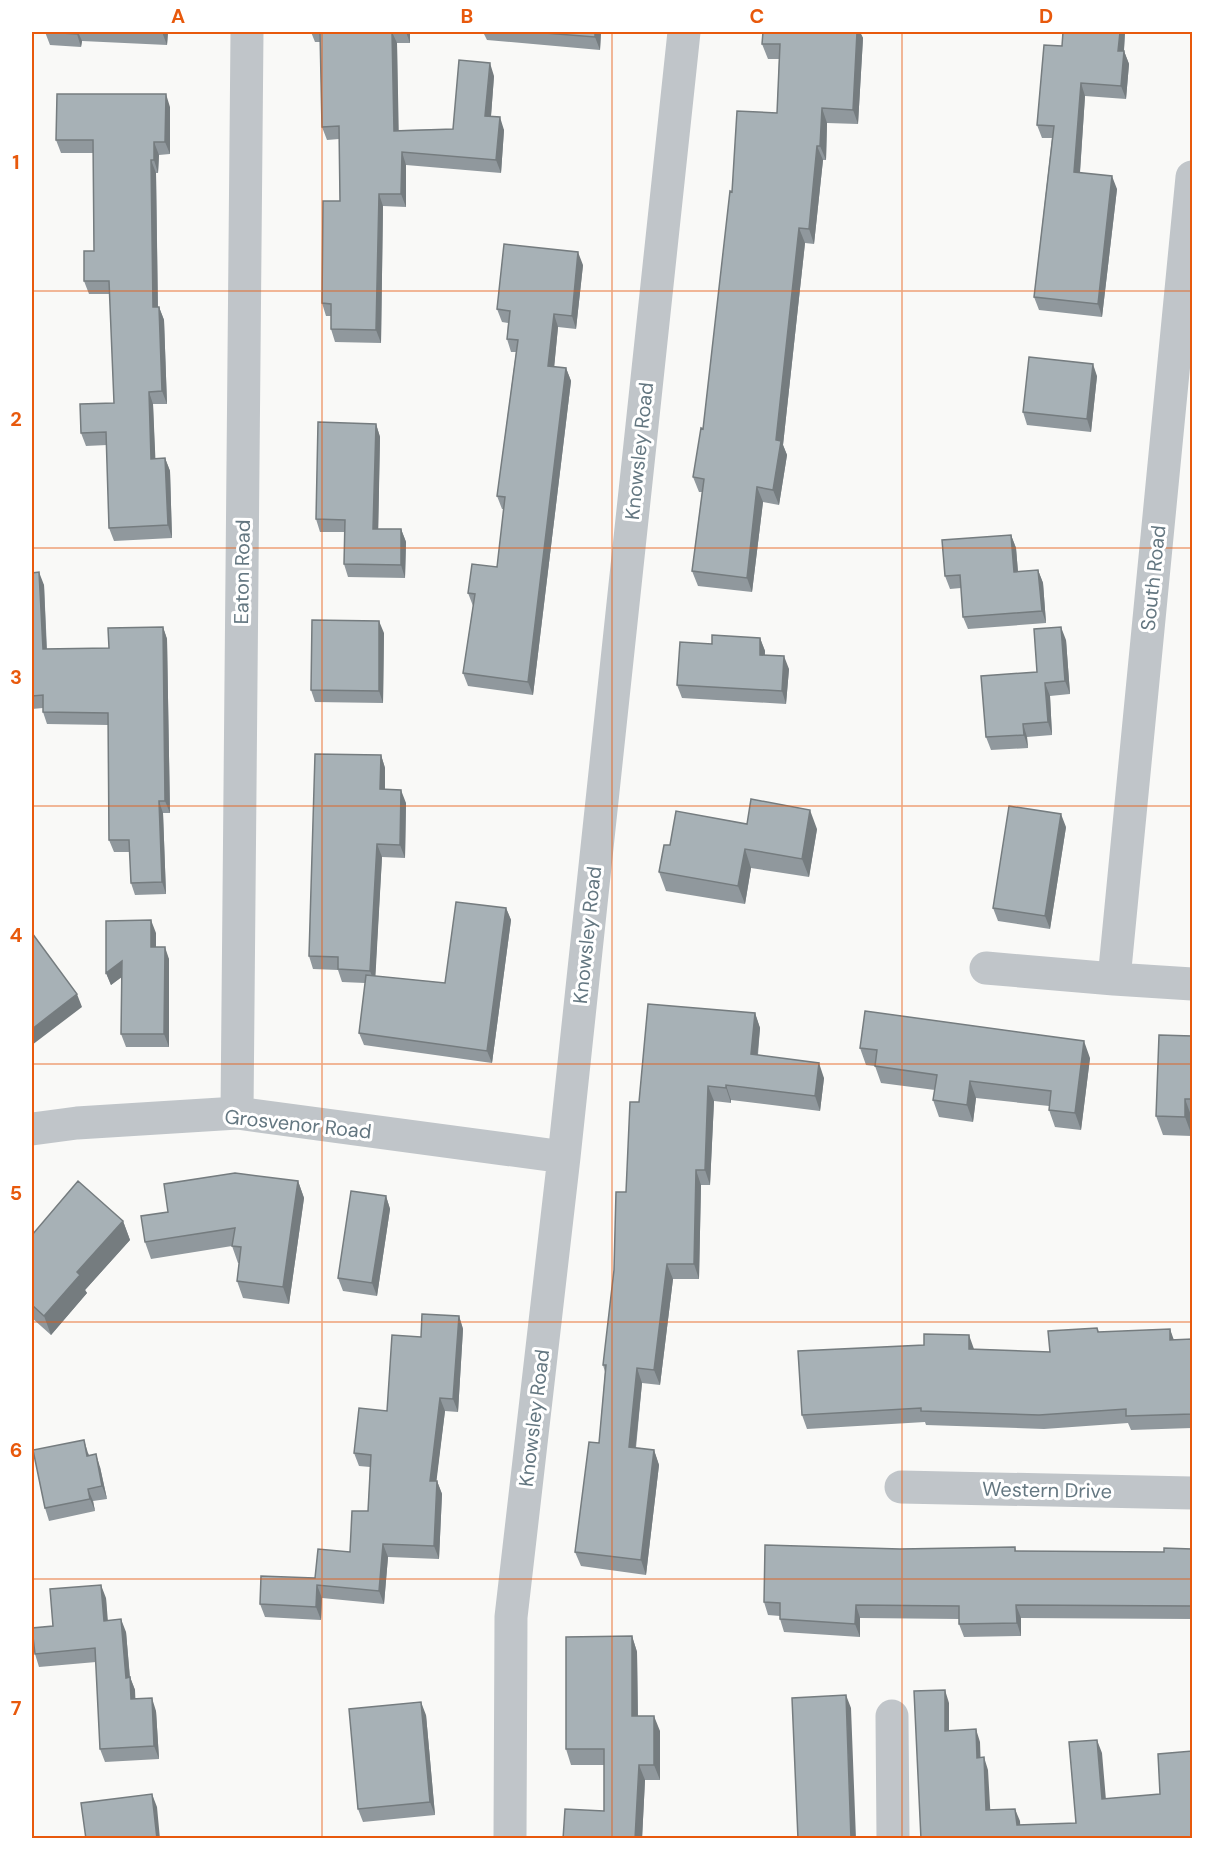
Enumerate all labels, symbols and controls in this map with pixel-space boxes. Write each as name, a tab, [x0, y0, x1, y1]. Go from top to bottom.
text: A	[171, 3, 185, 29]
text: B	[461, 3, 473, 29]
text: C	[750, 3, 764, 29]
text: D	[1039, 3, 1053, 29]
text: 1	[12, 149, 20, 175]
street label: Knowsley Road	[619, 381, 659, 521]
text: 2	[10, 406, 22, 432]
street label: Eaton Road	[228, 519, 256, 625]
street label: South Road	[1135, 524, 1171, 632]
text: 3	[10, 664, 22, 690]
street label: Knowsley Road	[567, 865, 607, 1005]
text: 4	[10, 922, 23, 948]
street label: Grosvenor Road	[223, 1103, 373, 1145]
text: 5	[10, 1180, 22, 1206]
street label: Knowsley Road	[513, 1348, 555, 1488]
text: 6	[10, 1437, 22, 1463]
street label: Western Drive	[982, 1476, 1112, 1504]
text: 7	[11, 1695, 22, 1721]

